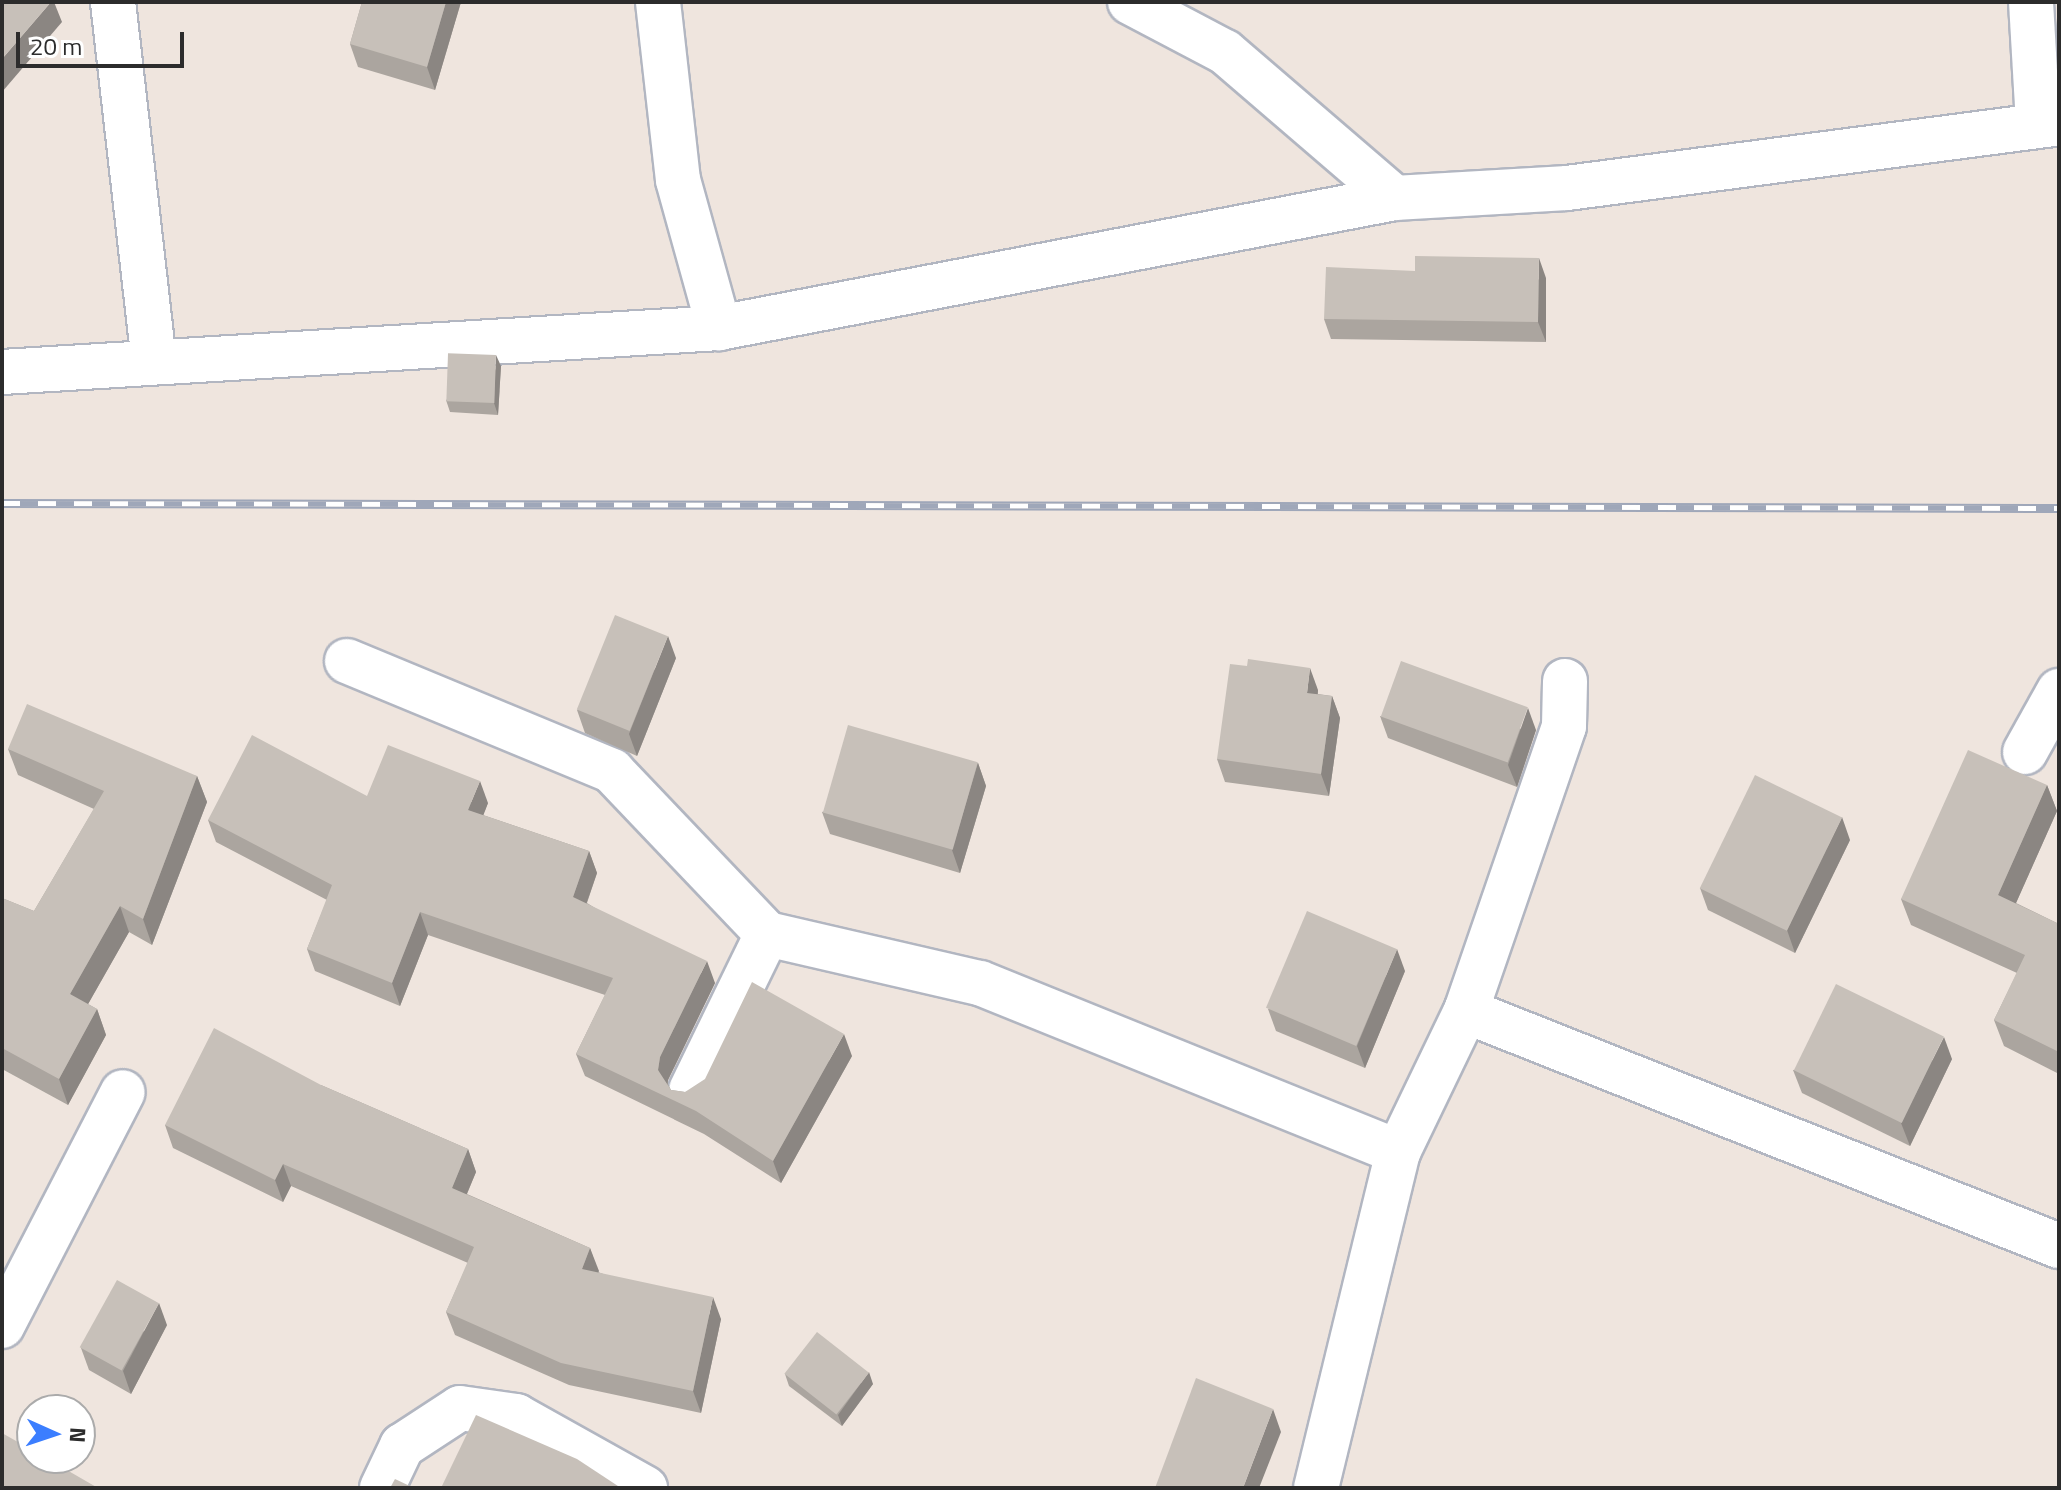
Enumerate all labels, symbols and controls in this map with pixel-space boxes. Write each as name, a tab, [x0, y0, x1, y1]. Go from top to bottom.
scale bar	[20, 16, 188, 66]
text: 20 m	[30, 28, 82, 64]
north arrow	[16, 1394, 96, 1474]
text: N	[61, 1427, 95, 1444]

